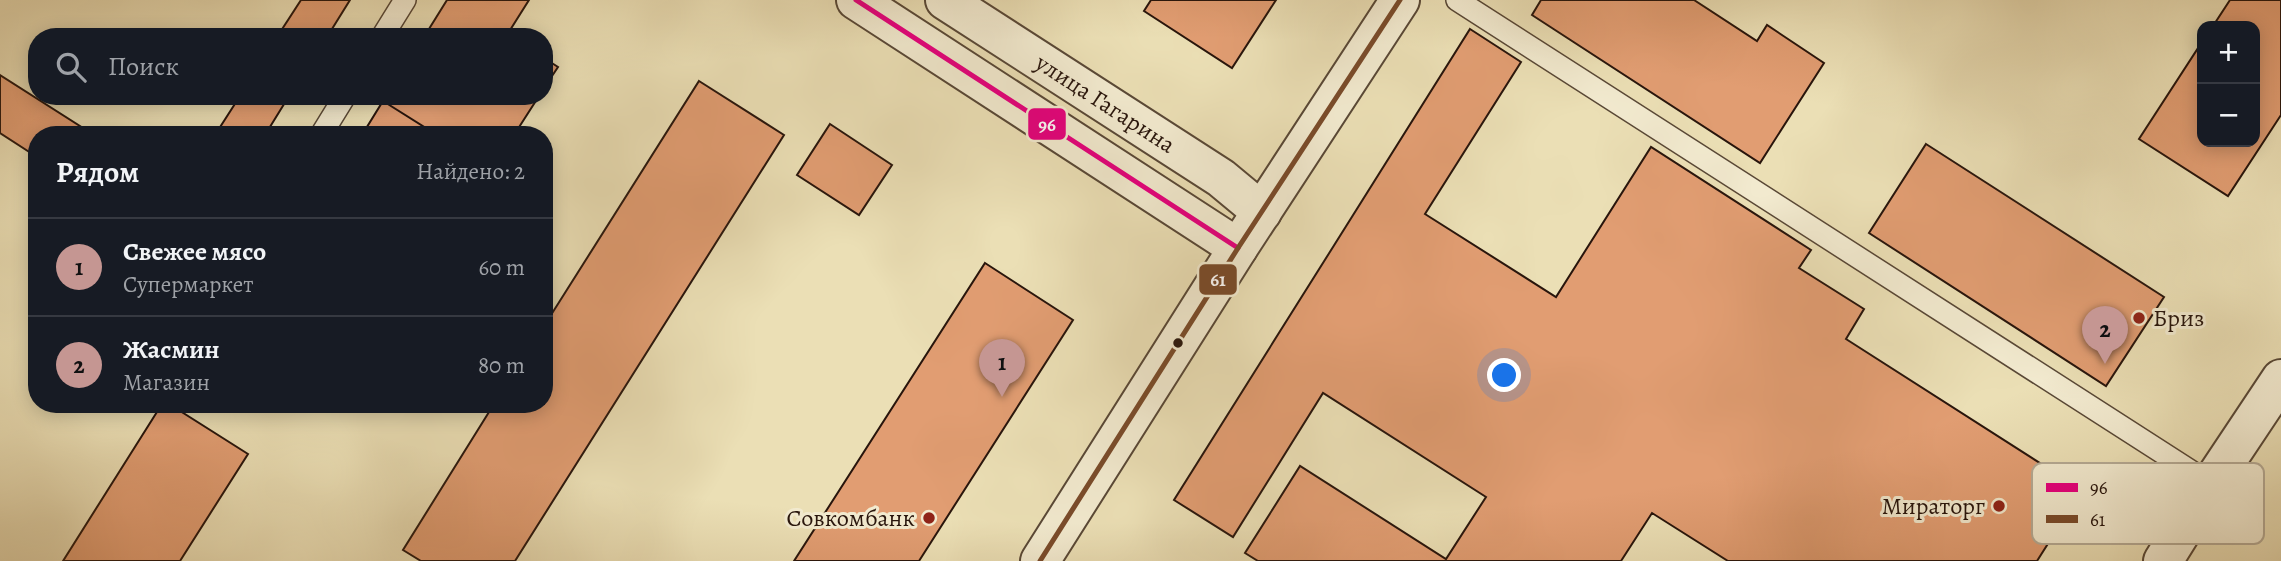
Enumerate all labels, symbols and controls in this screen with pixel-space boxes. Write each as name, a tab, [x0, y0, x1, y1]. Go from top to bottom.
map controls	[2197, 21, 2260, 147]
button: +	[2197, 21, 2260, 84]
search box	[28, 28, 553, 105]
street label: улица Гагарина	[1029, 46, 1182, 160]
icon: search	[52, 48, 90, 86]
text: Поиск	[108, 49, 179, 84]
button: −	[2197, 84, 2260, 147]
line badge: 96	[1027, 107, 1067, 141]
text: 96	[1038, 112, 1056, 138]
text: Рядом	[56, 152, 139, 192]
text: Найдено: 2	[416, 156, 525, 187]
text: Свежее мясо	[123, 234, 266, 269]
text: 1	[75, 252, 83, 283]
text: 60 m	[478, 252, 525, 283]
line badge: 61	[1198, 263, 1238, 296]
text: 61	[1210, 267, 1226, 293]
text: Супермаркет	[123, 269, 254, 300]
place label: Бриз	[2153, 302, 2204, 334]
pin: 2	[2082, 306, 2128, 364]
marker: Бриз	[2131, 310, 2147, 326]
text: Жасмин	[123, 332, 220, 367]
unlabelled marker	[1171, 336, 1185, 350]
pin: 1	[979, 339, 1025, 397]
text: 2	[73, 350, 85, 381]
text: 80 m	[478, 350, 525, 381]
your location	[1487, 358, 1521, 392]
text: Магазин	[123, 367, 210, 398]
legend	[2032, 463, 2264, 544]
text: 96	[2090, 475, 2108, 501]
place label: Мираторг	[1882, 490, 1985, 522]
marker: Мираторг	[1991, 498, 2007, 514]
place label: Совкомбанк	[787, 502, 915, 534]
text: 61	[2090, 507, 2106, 533]
marker: Совкомбанк	[921, 510, 937, 526]

